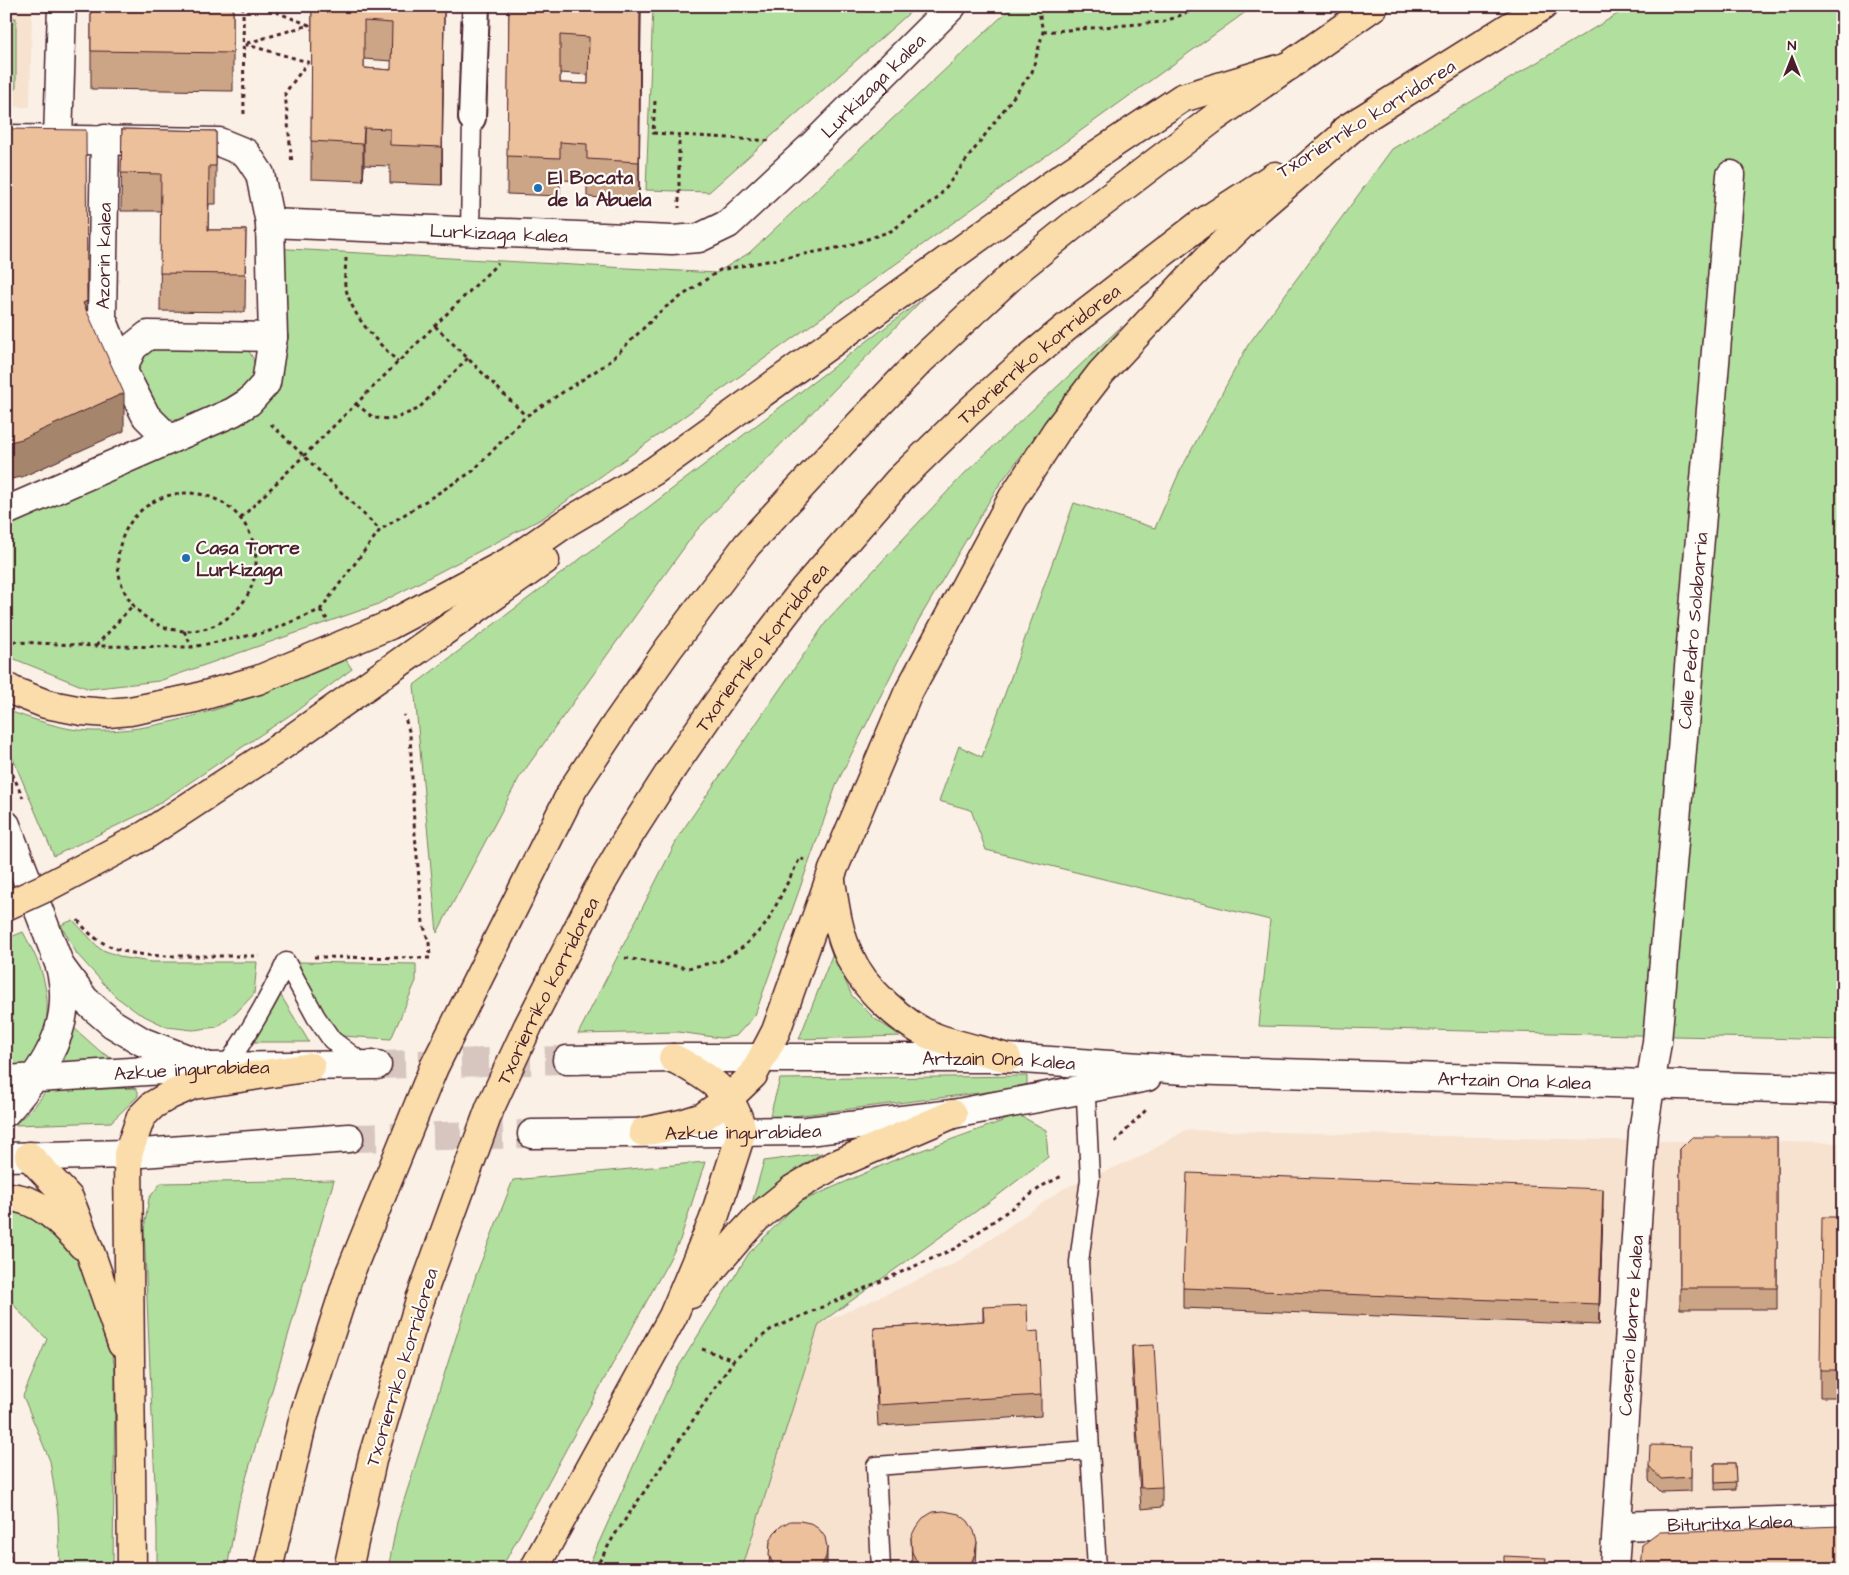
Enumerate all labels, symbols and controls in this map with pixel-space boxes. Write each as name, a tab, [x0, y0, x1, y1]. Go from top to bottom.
street label: Lurkizaga kalea	[815, 28, 932, 145]
north arrow	[1766, 32, 1816, 82]
text: N	[1788, 36, 1797, 56]
street label: Txorierriko korridorea	[1272, 53, 1462, 185]
place label: El Bocata de la Abuela	[547, 165, 652, 214]
marker: El Bocata de la Abuela	[532, 182, 544, 194]
street label: Azorin kalea	[90, 202, 119, 310]
street label: Lurkizaga kalea	[429, 218, 569, 251]
street label: Txorierriko korridorea	[952, 278, 1127, 431]
street label: Calle Pedro Solabarria	[1672, 531, 1715, 730]
place label: Casa Torre Lurkizaga	[196, 535, 300, 585]
marker: Casa Torre Lurkizaga	[180, 552, 192, 564]
street label: Txorierriko korridorea	[689, 558, 836, 738]
street label: Txorierriko korridorea	[491, 893, 607, 1089]
street label: Artzain Ona kalea	[922, 1046, 1077, 1078]
street label: Azkue ingurabidea	[113, 1054, 270, 1088]
street label: Artzain Ona kalea	[1437, 1066, 1592, 1097]
street label: Azkue ingurabidea	[665, 1117, 823, 1148]
street label: Caserio Ibarre kalea	[1612, 1234, 1651, 1417]
street label: Txorierriko korridorea	[359, 1265, 446, 1470]
street label: Bituritxa kalea	[1667, 1509, 1793, 1539]

